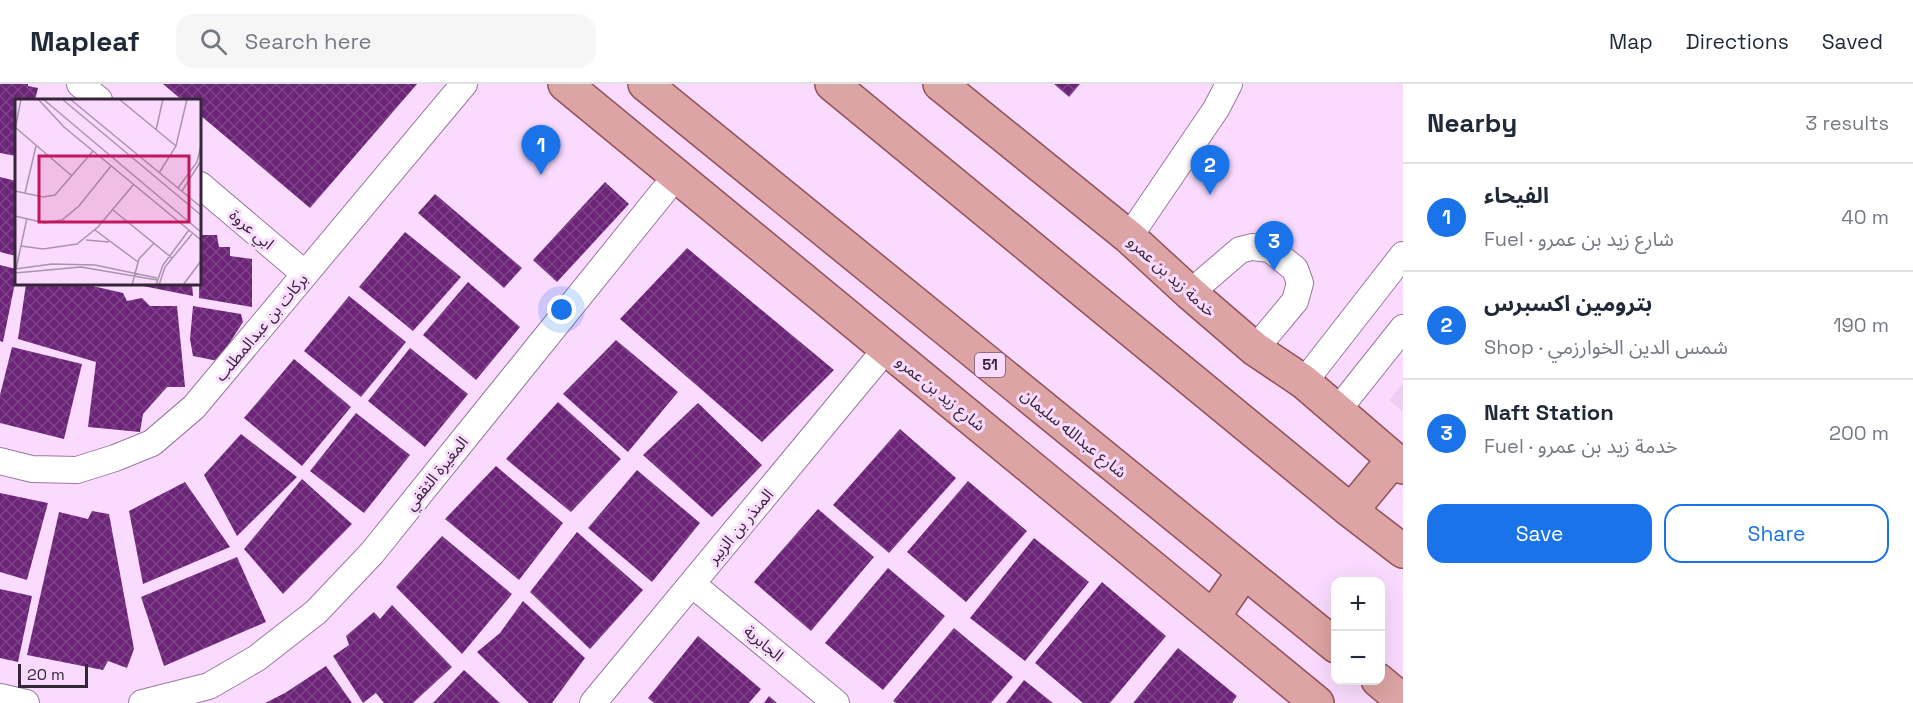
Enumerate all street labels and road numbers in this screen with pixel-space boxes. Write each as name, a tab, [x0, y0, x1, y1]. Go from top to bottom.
street label: ابي عروة	[224, 205, 278, 255]
street label: خدمة زيد بن عمرو	[1123, 231, 1220, 322]
street label: بركات بن عبدالمطلب	[210, 269, 313, 385]
street label: شارع زيد بن عمرو	[890, 351, 990, 437]
road number: 51	[975, 353, 1005, 377]
street label: شارع عبدالله سليمان	[1015, 384, 1131, 484]
street label: المغيرة الثقفي	[400, 432, 474, 516]
street label: المنذر بن الزبير	[702, 484, 778, 569]
street label: الجابرية	[739, 621, 788, 666]

